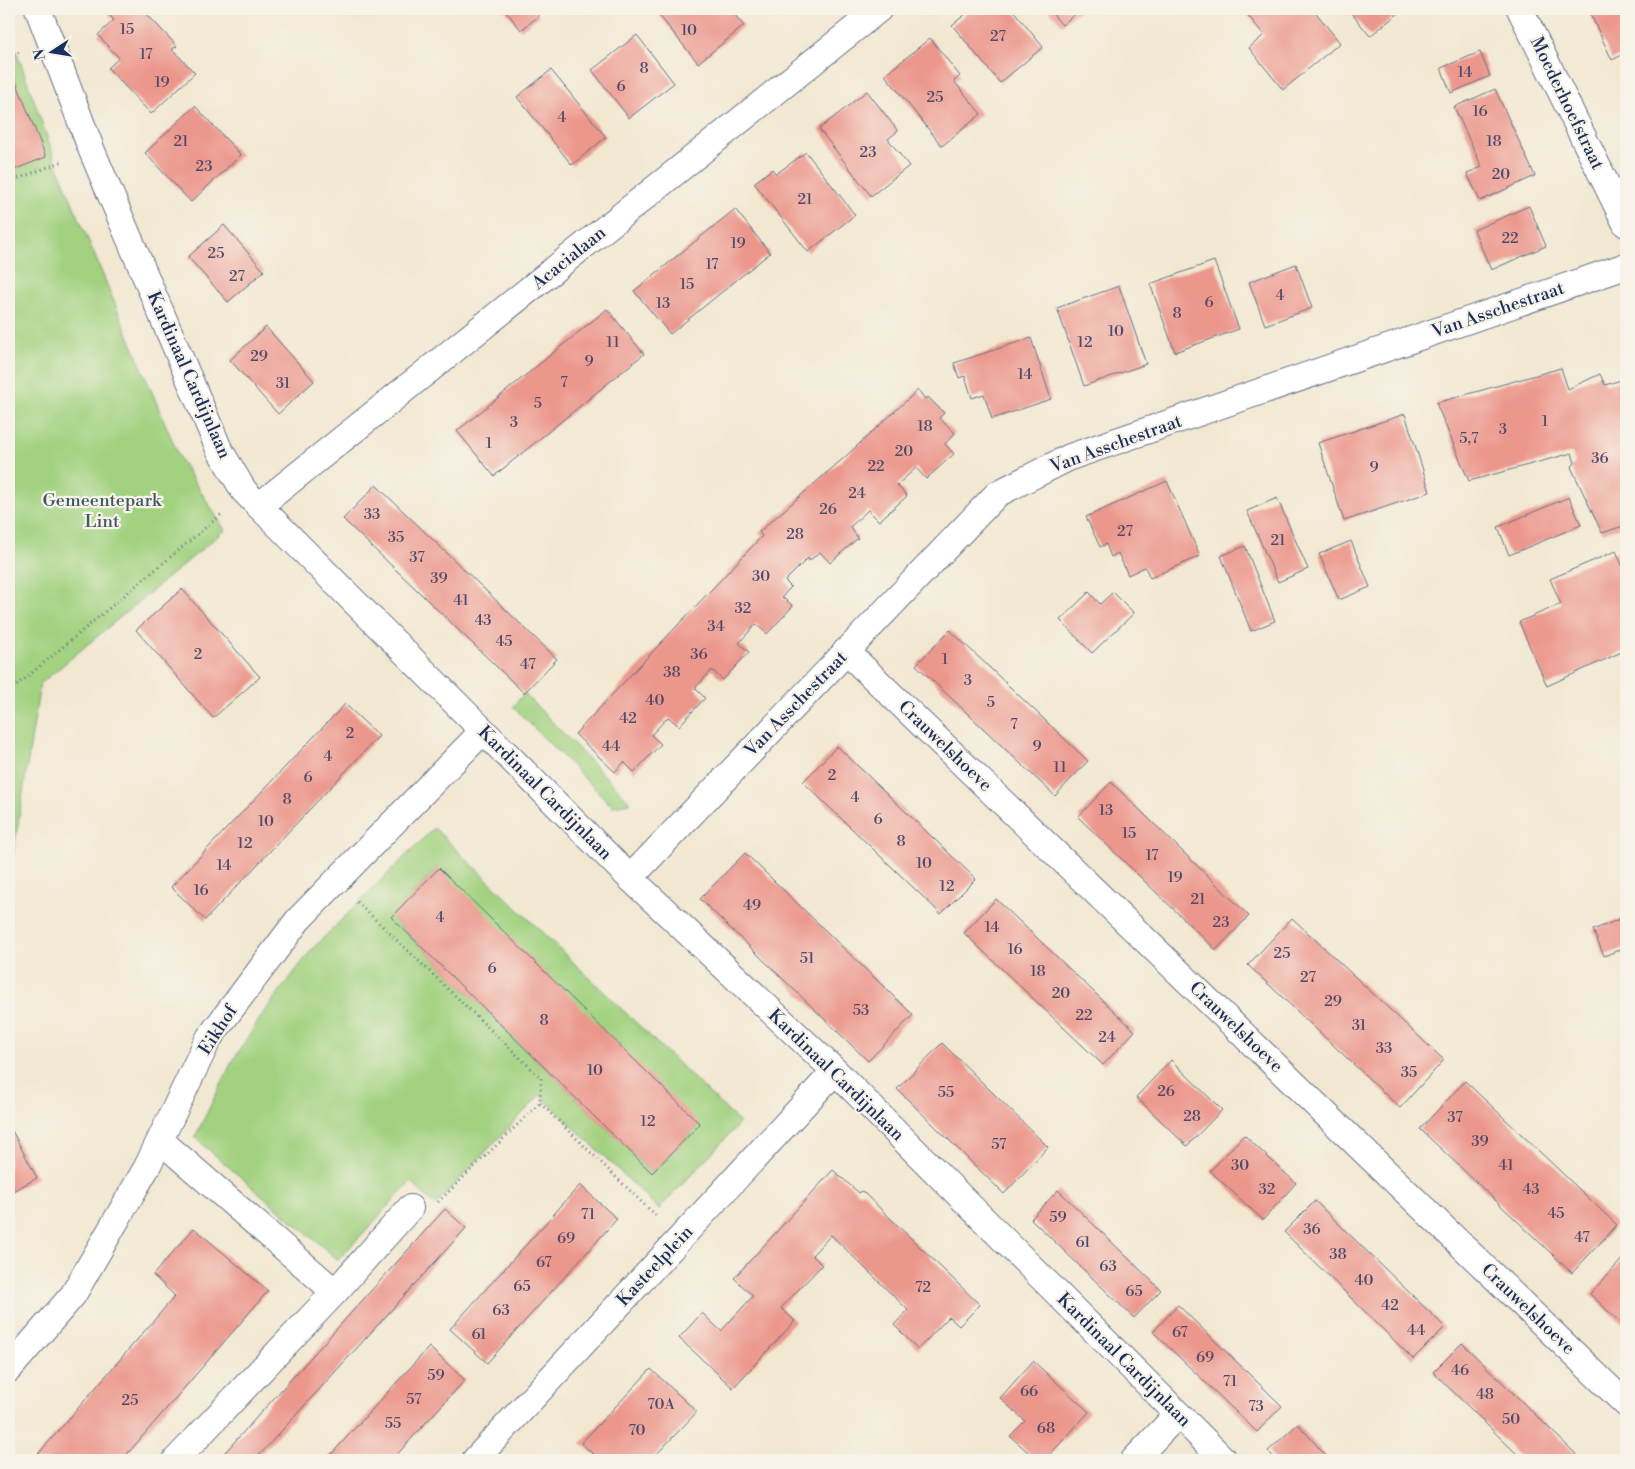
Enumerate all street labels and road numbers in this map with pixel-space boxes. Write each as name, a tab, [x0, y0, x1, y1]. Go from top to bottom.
street label: Moederhoefstraat	[1525, 33, 1609, 174]
street label: Acacialaan	[527, 221, 611, 295]
street label: Van Asschestraat	[1428, 276, 1568, 344]
street label: Kardinaal Cardijnlaan	[142, 288, 236, 462]
street label: Van Asschestraat	[1046, 409, 1186, 479]
street label: Van Asschestraat	[739, 646, 853, 763]
street label: Crauwelshoeve	[893, 695, 997, 797]
street label: Kardinaal Cardijnlaan	[473, 721, 617, 865]
street label: Crauwelshoeve	[1184, 976, 1288, 1078]
street label: Eikhof	[193, 999, 243, 1059]
street label: Kardinaal Cardijnlaan	[763, 1004, 909, 1146]
street label: Kasteelplein	[612, 1221, 698, 1311]
street label: Crauwelshoeve	[1476, 1258, 1580, 1360]
street label: Kardinaal Cardijnlaan	[1052, 1288, 1196, 1432]

